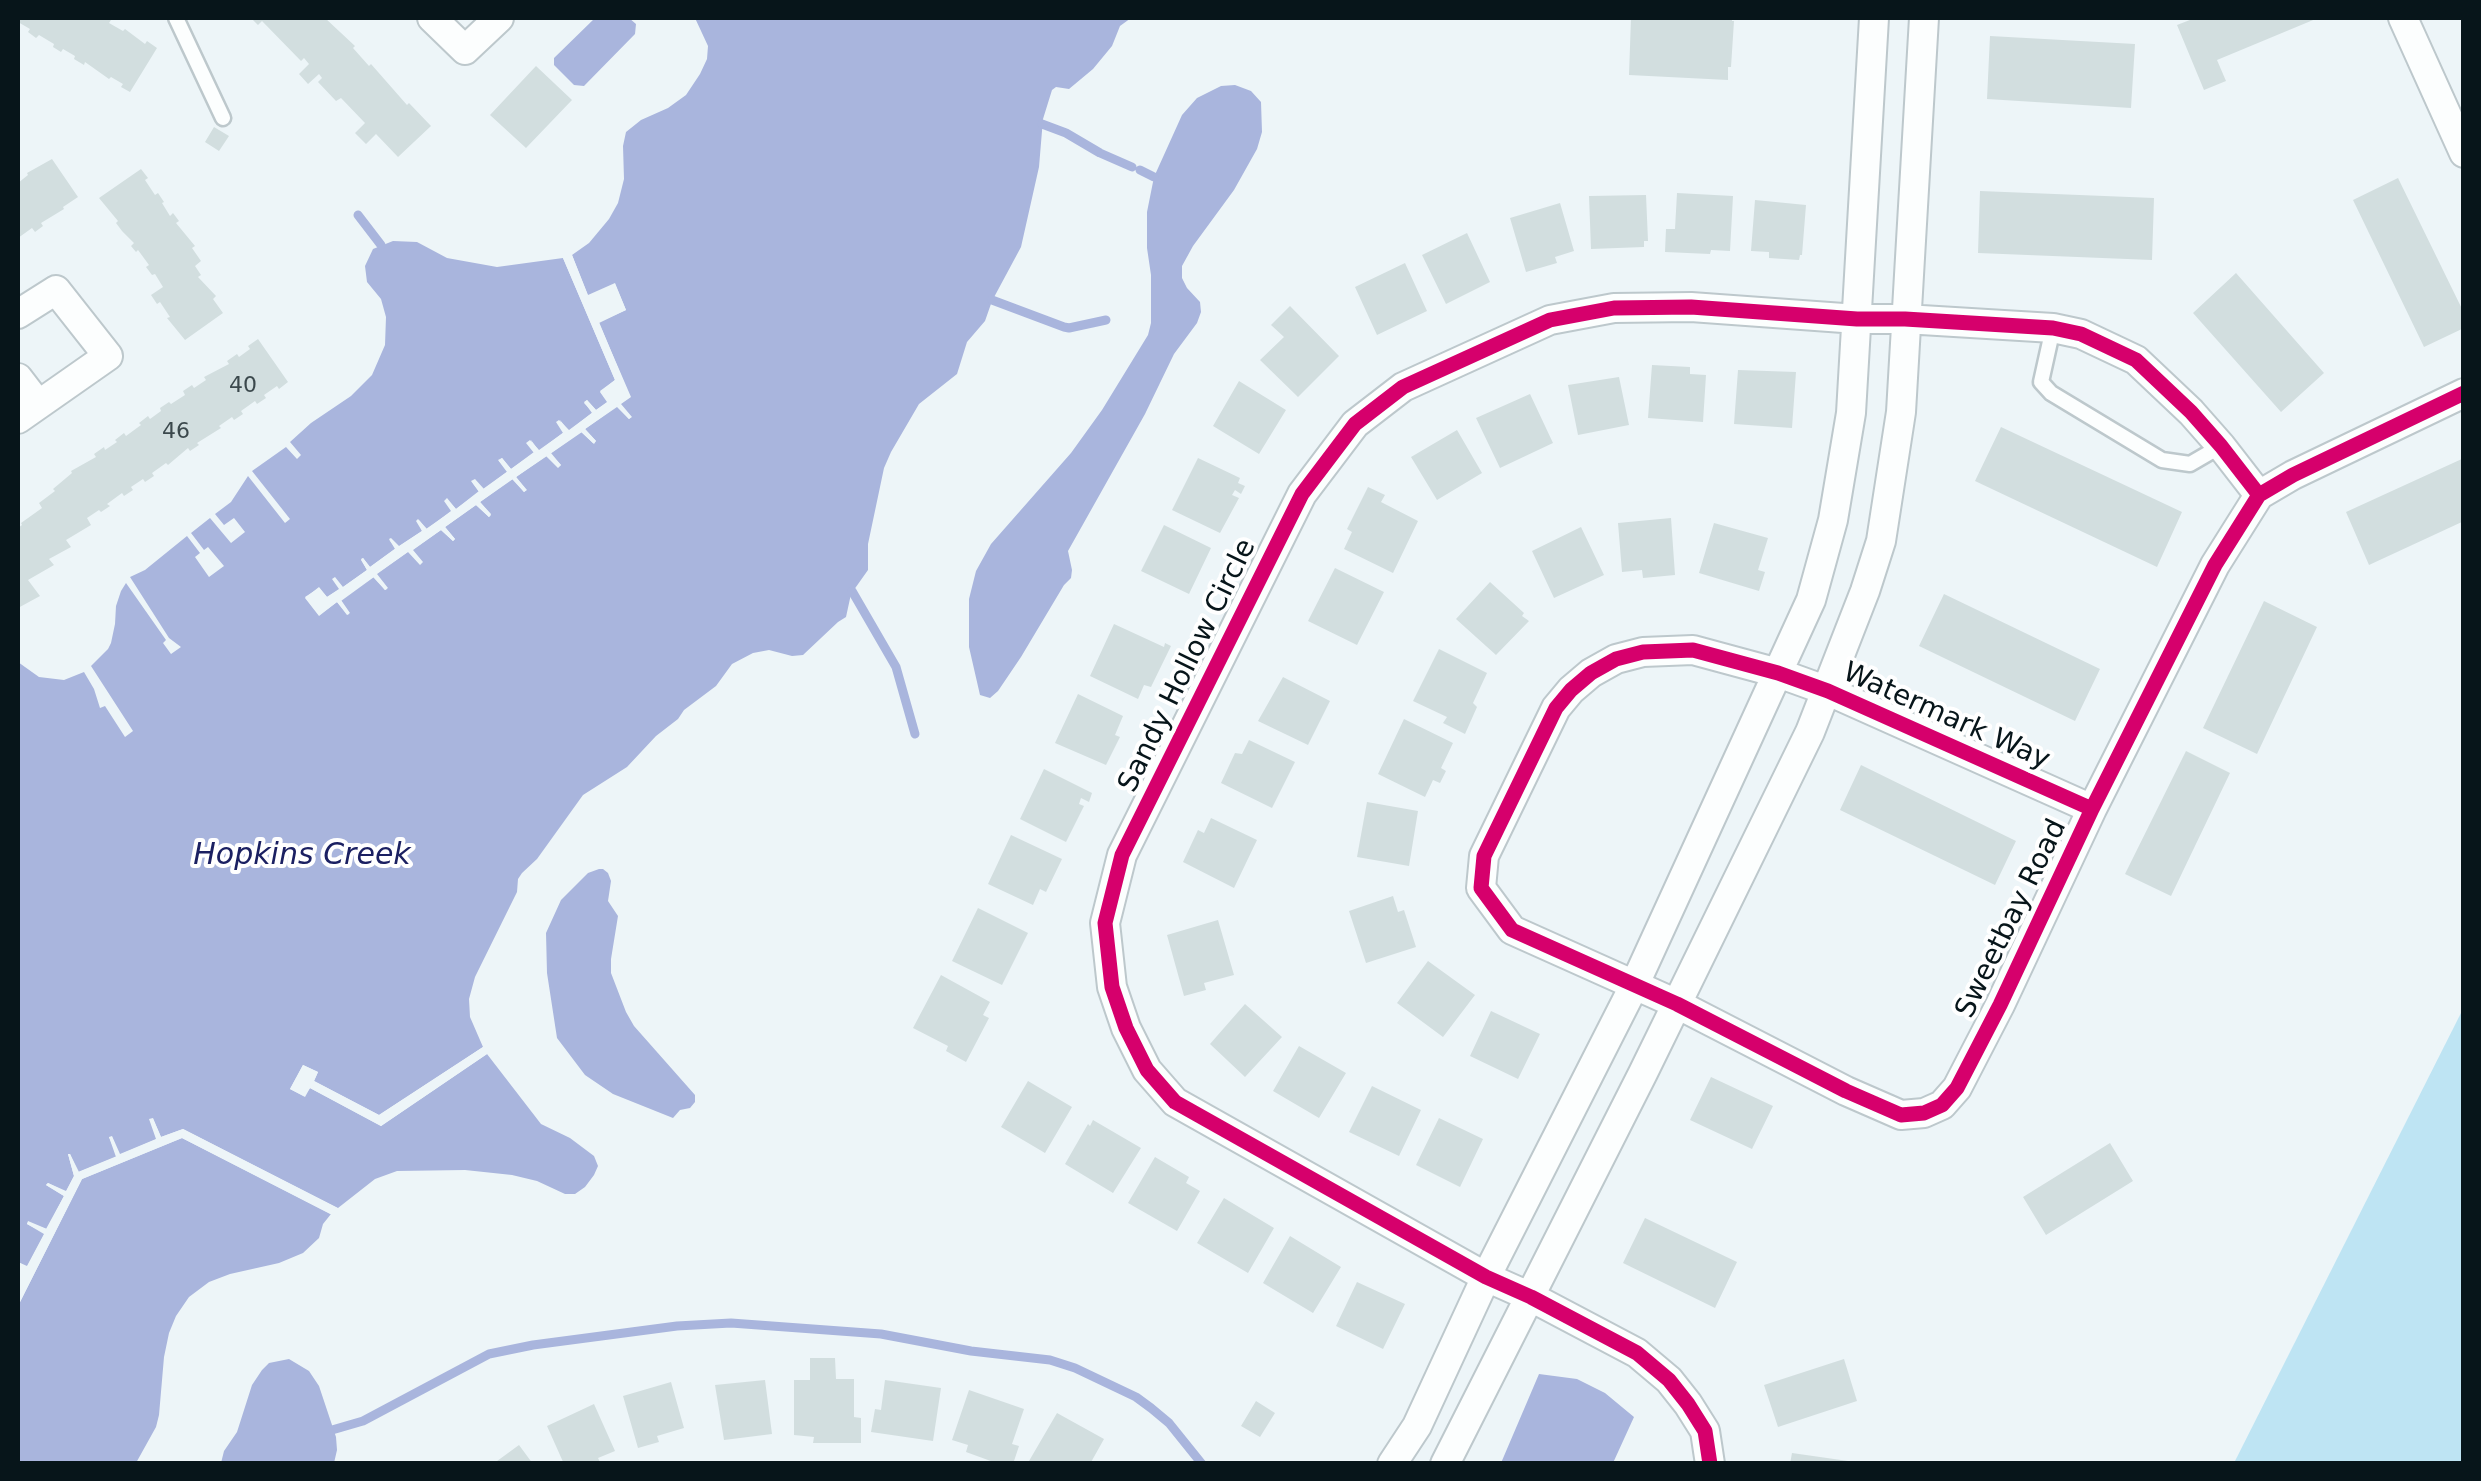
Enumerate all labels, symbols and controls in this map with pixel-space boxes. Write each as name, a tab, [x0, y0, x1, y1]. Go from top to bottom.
house number: 40	[229, 373, 257, 399]
house number: 46	[162, 419, 190, 445]
street label: Sandy Hollow Circle	[1112, 534, 1264, 798]
street label: Watermark Way	[1837, 656, 2055, 778]
street label: Sweetbay Road	[1949, 814, 2075, 1024]
water label: Hopkins Creek	[193, 838, 411, 874]

